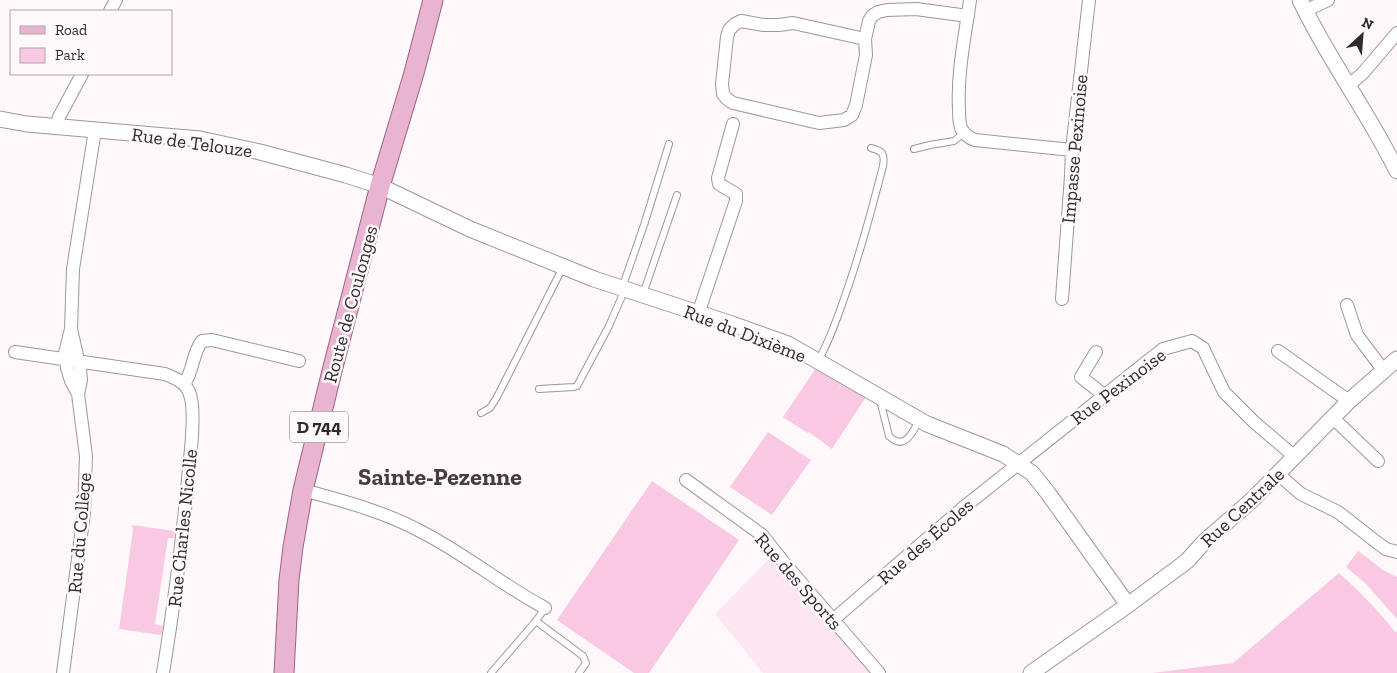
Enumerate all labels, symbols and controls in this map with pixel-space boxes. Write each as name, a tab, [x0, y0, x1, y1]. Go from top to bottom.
legend	[10, 10, 172, 75]
north arrow	[1337, 10, 1387, 60]
text: N	[1359, 14, 1376, 34]
text: Road	[55, 21, 88, 39]
text: Park	[55, 46, 85, 64]
street label: Impasse Pexinoise	[1057, 73, 1092, 225]
street label: Rue de Telouze	[130, 123, 254, 162]
street label: Route de Coulonges	[318, 223, 383, 385]
street label: Rue du Dixième	[680, 300, 809, 367]
street label: Rue Pexinoise	[1066, 343, 1170, 430]
road number: D 744	[290, 412, 348, 442]
street label: Rue Charles Nicolle	[163, 448, 202, 608]
district label: Sainte-Pezenne	[358, 462, 522, 491]
street label: Rue Centrale	[1196, 463, 1289, 552]
street label: Rue du Collège	[63, 471, 96, 595]
street label: Rue des Écoles	[873, 493, 978, 589]
street label: Rue des Sports	[750, 528, 847, 635]

